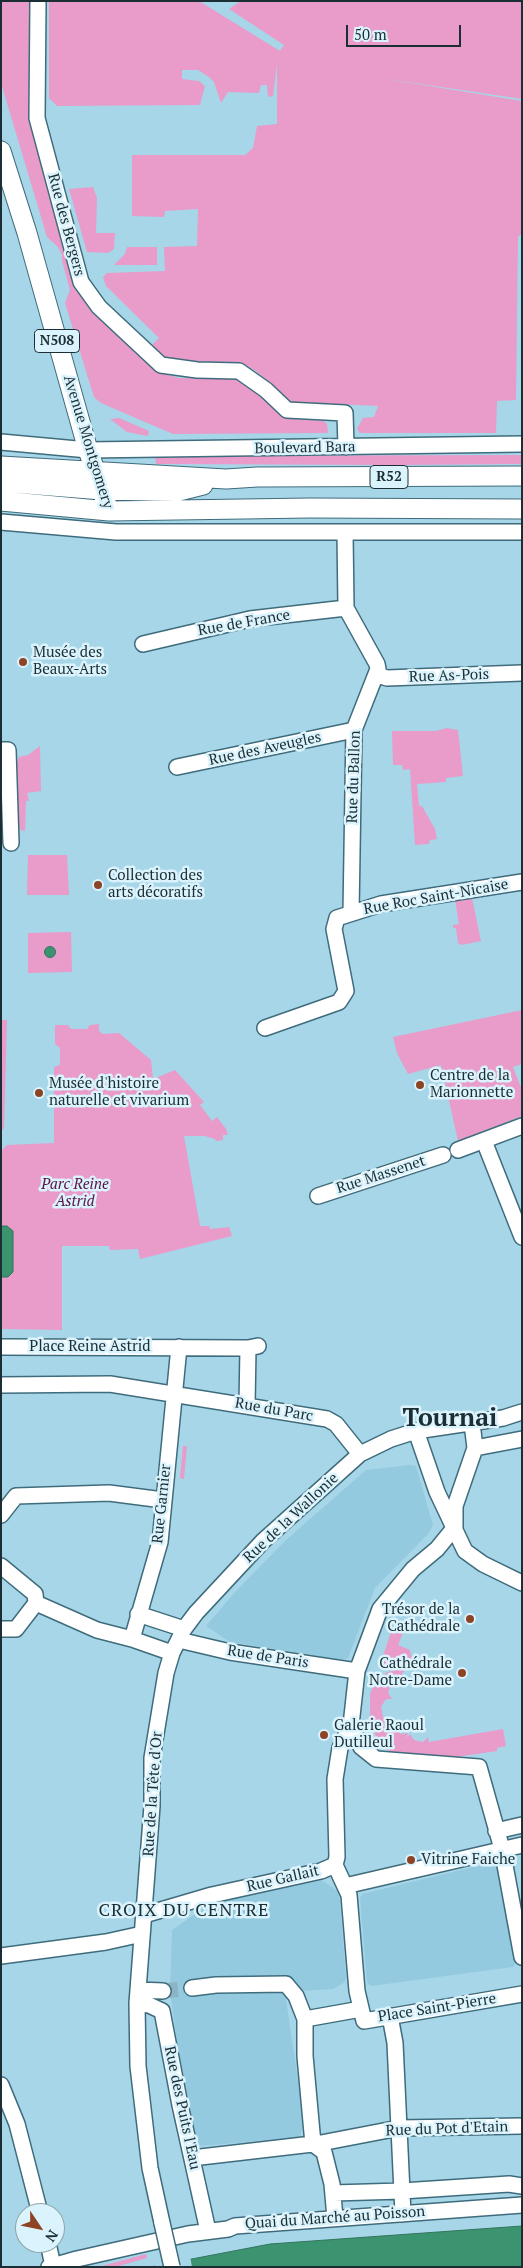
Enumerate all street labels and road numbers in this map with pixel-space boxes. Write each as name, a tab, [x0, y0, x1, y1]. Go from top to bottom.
street label: Rue des Bergers	[44, 172, 88, 278]
road number: N508	[34, 330, 80, 352]
street label: Avenue Montgomery	[59, 373, 117, 511]
street label: Boulevard Bara	[254, 438, 356, 458]
road number: R52	[370, 466, 408, 488]
street label: Rue de France	[196, 606, 292, 640]
street label: Rue As-Pois	[409, 666, 489, 686]
street label: Rue des Aveugles	[207, 728, 323, 770]
street label: Rue du Ballon	[343, 730, 365, 824]
street label: Rue Roc Saint-Nicaise	[362, 875, 510, 919]
street label: Rue Massenet	[334, 1152, 428, 1198]
street label: Place Reine Astrid	[29, 1338, 151, 1356]
street label: Rue du Parc	[233, 1394, 315, 1426]
street label: Rue Garnier	[149, 1463, 175, 1545]
street label: Rue de la Wallonie	[240, 1469, 342, 1567]
street label: Rue de Paris	[226, 1642, 310, 1672]
street label: Rue de la Tête d'Or	[140, 1731, 166, 1857]
street label: Rue Gallait	[245, 1862, 321, 1896]
street label: Place Saint-Pierre	[377, 1990, 497, 2026]
street label: Rue des Puits l'Eau	[160, 2045, 204, 2171]
street label: Rue du Pot d'Etain	[385, 2118, 509, 2140]
street label: Quai du Marché au Poisson	[244, 2203, 426, 2233]

